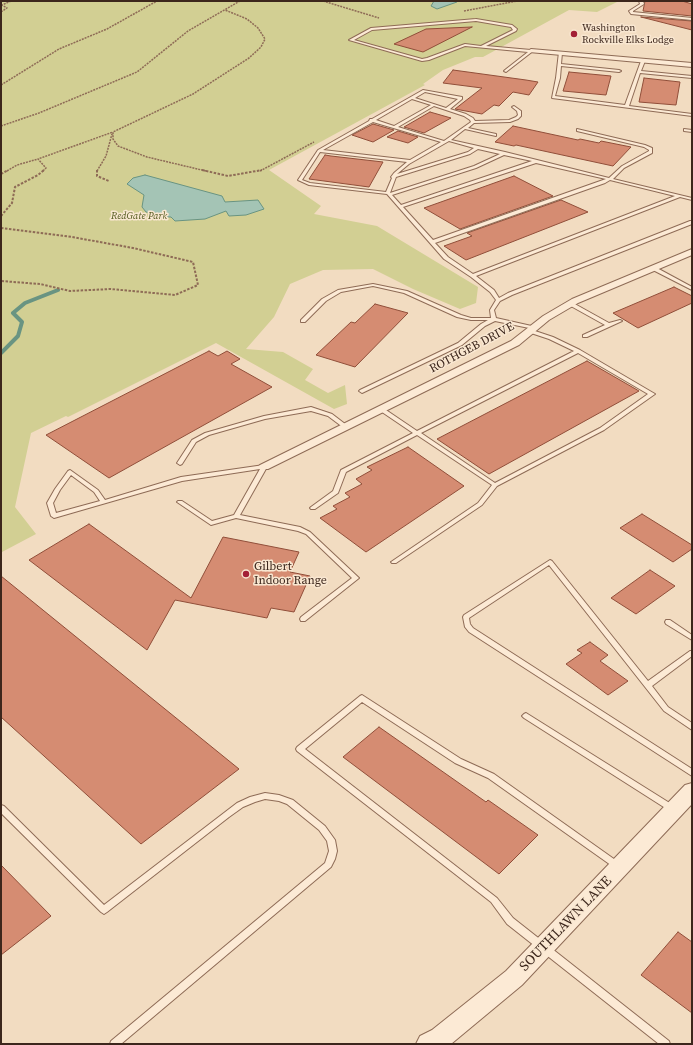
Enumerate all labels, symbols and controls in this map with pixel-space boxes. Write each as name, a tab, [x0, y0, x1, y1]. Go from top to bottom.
place label: Washington Rockville Elks Lodge	[582, 22, 674, 46]
marker: Washington Rockville Elks Lodge	[569, 29, 579, 39]
park label: RedGate Park	[111, 210, 167, 222]
street label: ROTHGEB DRIVE	[427, 320, 517, 376]
place label: Gilbert Indoor Range	[254, 560, 327, 588]
marker: Gilbert Indoor Range	[241, 569, 251, 579]
street label: SOUTHLAWN LANE	[516, 873, 616, 975]

